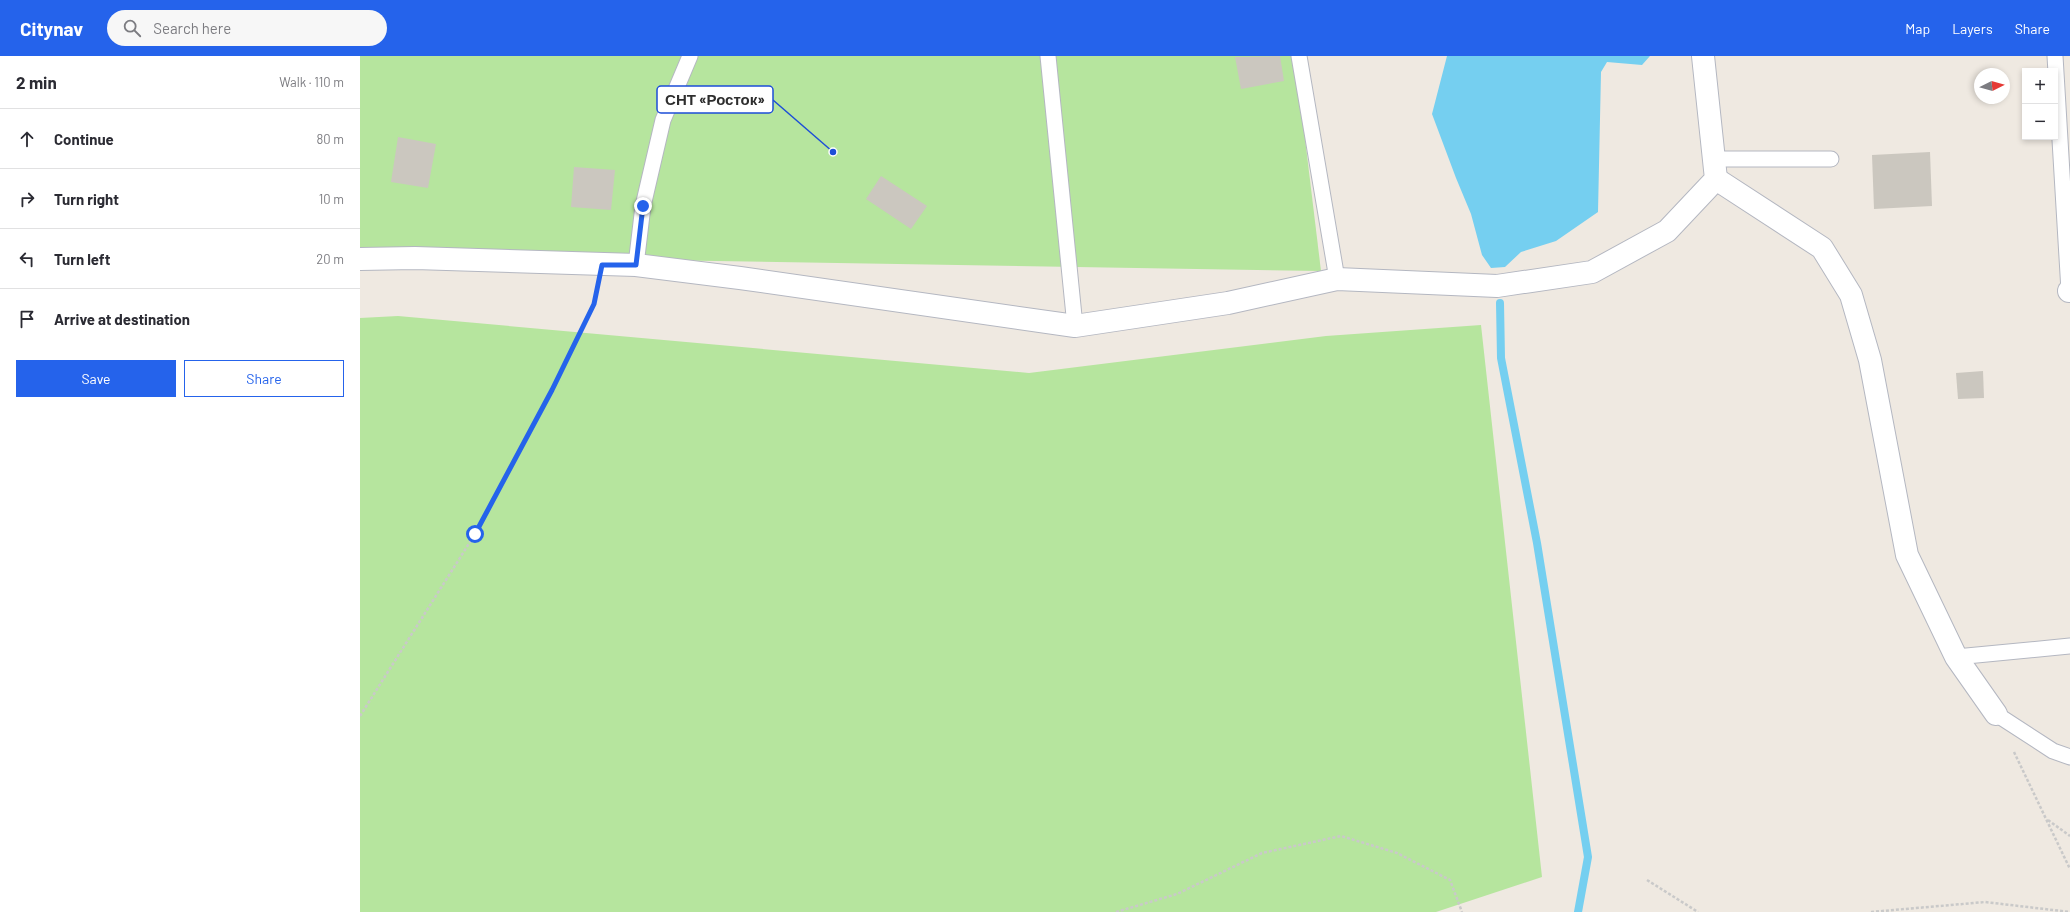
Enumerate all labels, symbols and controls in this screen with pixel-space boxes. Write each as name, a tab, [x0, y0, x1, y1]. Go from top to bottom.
search box	[107, 10, 387, 46]
text: Citynav	[20, 17, 83, 40]
icon: search	[121, 17, 143, 39]
text: Search here	[153, 19, 231, 37]
text: Map	[1905, 20, 1930, 37]
text: Layers	[1952, 20, 1993, 37]
text: Share	[2015, 20, 2050, 37]
north arrow	[1974, 68, 2010, 104]
map controls	[2022, 68, 2058, 140]
button: +	[2022, 68, 2058, 104]
text: 2 min	[16, 72, 57, 92]
text: Walk · 110 m	[279, 74, 344, 90]
callout: СНТ «Росток»	[657, 86, 773, 113]
text: СНТ «Росток»	[665, 90, 765, 108]
button: −	[2022, 104, 2058, 140]
icon: ahead	[16, 128, 38, 150]
text: Continue	[54, 130, 114, 148]
text: 80 m	[317, 131, 344, 147]
icon: right	[16, 188, 38, 210]
text: Turn right	[54, 190, 119, 208]
text: 10 m	[319, 191, 344, 207]
route end	[634, 197, 652, 215]
icon: left	[16, 248, 38, 270]
text: Turn left	[54, 250, 110, 268]
text: 20 m	[316, 251, 344, 267]
icon: arrive	[16, 308, 38, 330]
text: Arrive at destination	[54, 310, 190, 328]
button: Save	[16, 360, 176, 397]
button: Share	[184, 360, 344, 397]
route start	[466, 525, 484, 543]

